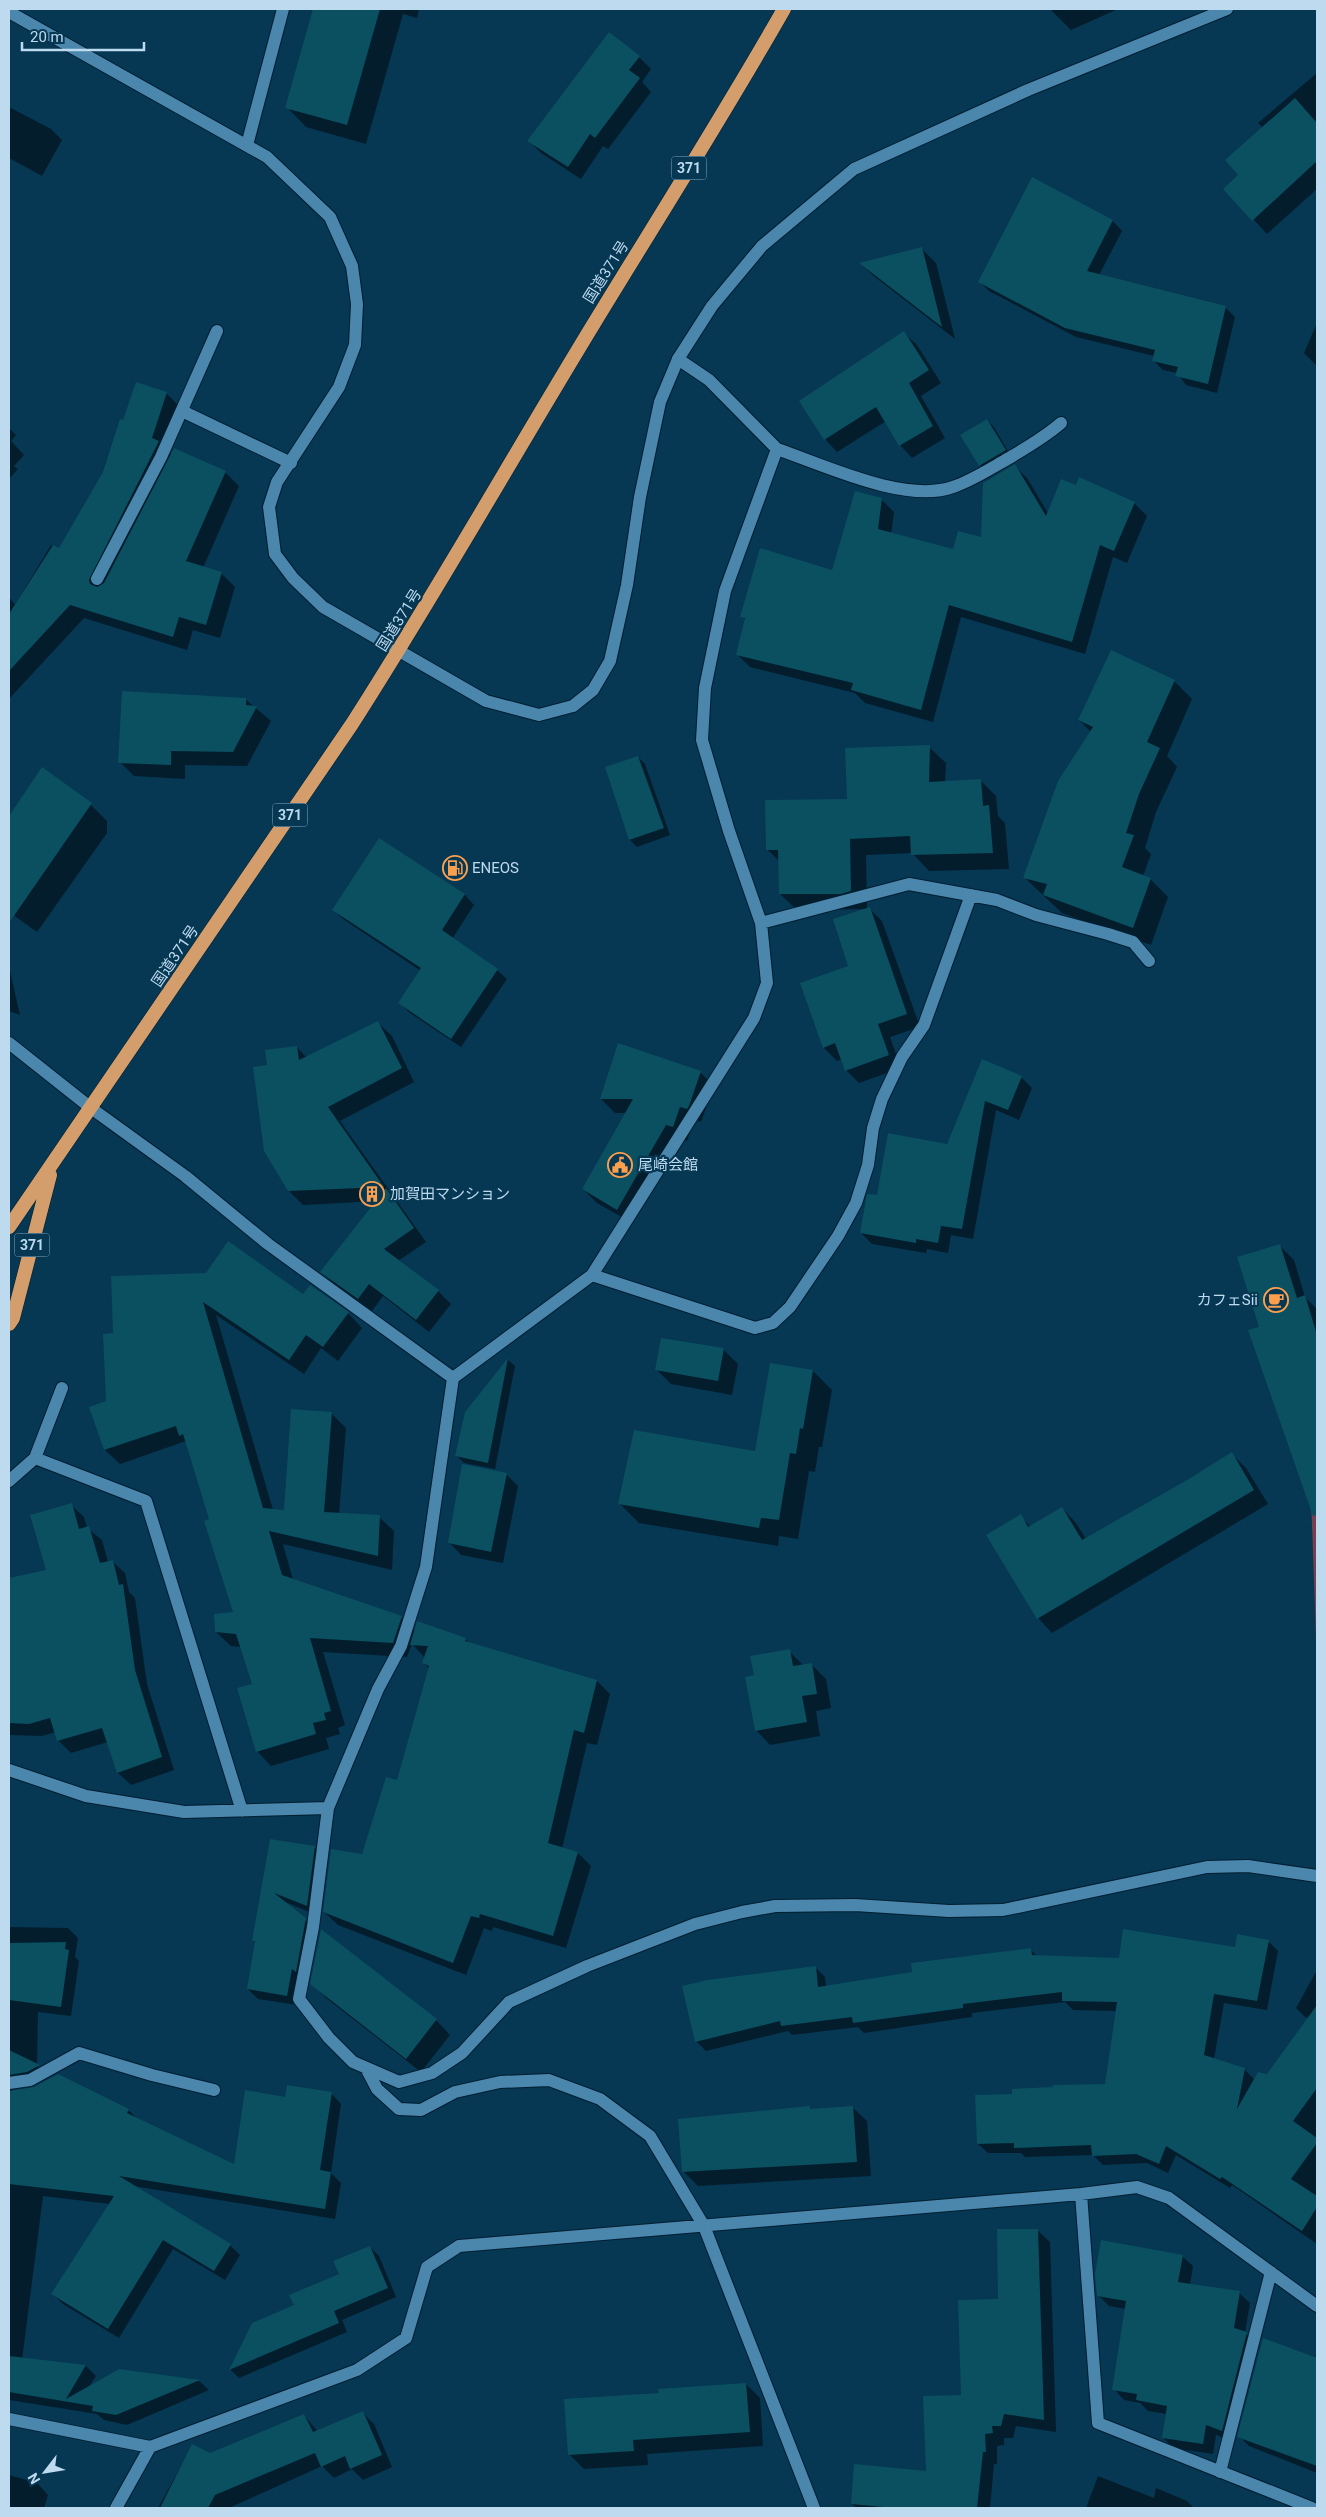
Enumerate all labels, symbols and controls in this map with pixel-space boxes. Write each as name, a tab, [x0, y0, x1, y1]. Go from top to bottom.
scale bar	[22, 20, 145, 52]
text: 20 m	[30, 28, 64, 46]
road number: 371	[672, 156, 706, 180]
street label: 国道371号	[580, 237, 632, 307]
street label: 国道371号	[373, 585, 425, 655]
road number: 371	[272, 804, 308, 826]
fuel station icon: ENEOS	[442, 855, 468, 881]
place label: ENEOS	[472, 859, 519, 877]
street label: 国道371号	[148, 922, 202, 990]
public building icon: 尾崎会館	[607, 1152, 633, 1178]
place label: 尾崎会館	[638, 1156, 698, 1174]
building icon: 加賀田マンション	[359, 1181, 385, 1207]
place label: 加賀田マンション	[390, 1185, 510, 1203]
road number: 371	[15, 1234, 50, 1256]
cafe icon: カフェSii	[1263, 1287, 1289, 1313]
place label: カフェSii	[1197, 1291, 1258, 1309]
north arrow	[20, 2447, 70, 2497]
text: N	[24, 2470, 43, 2487]

